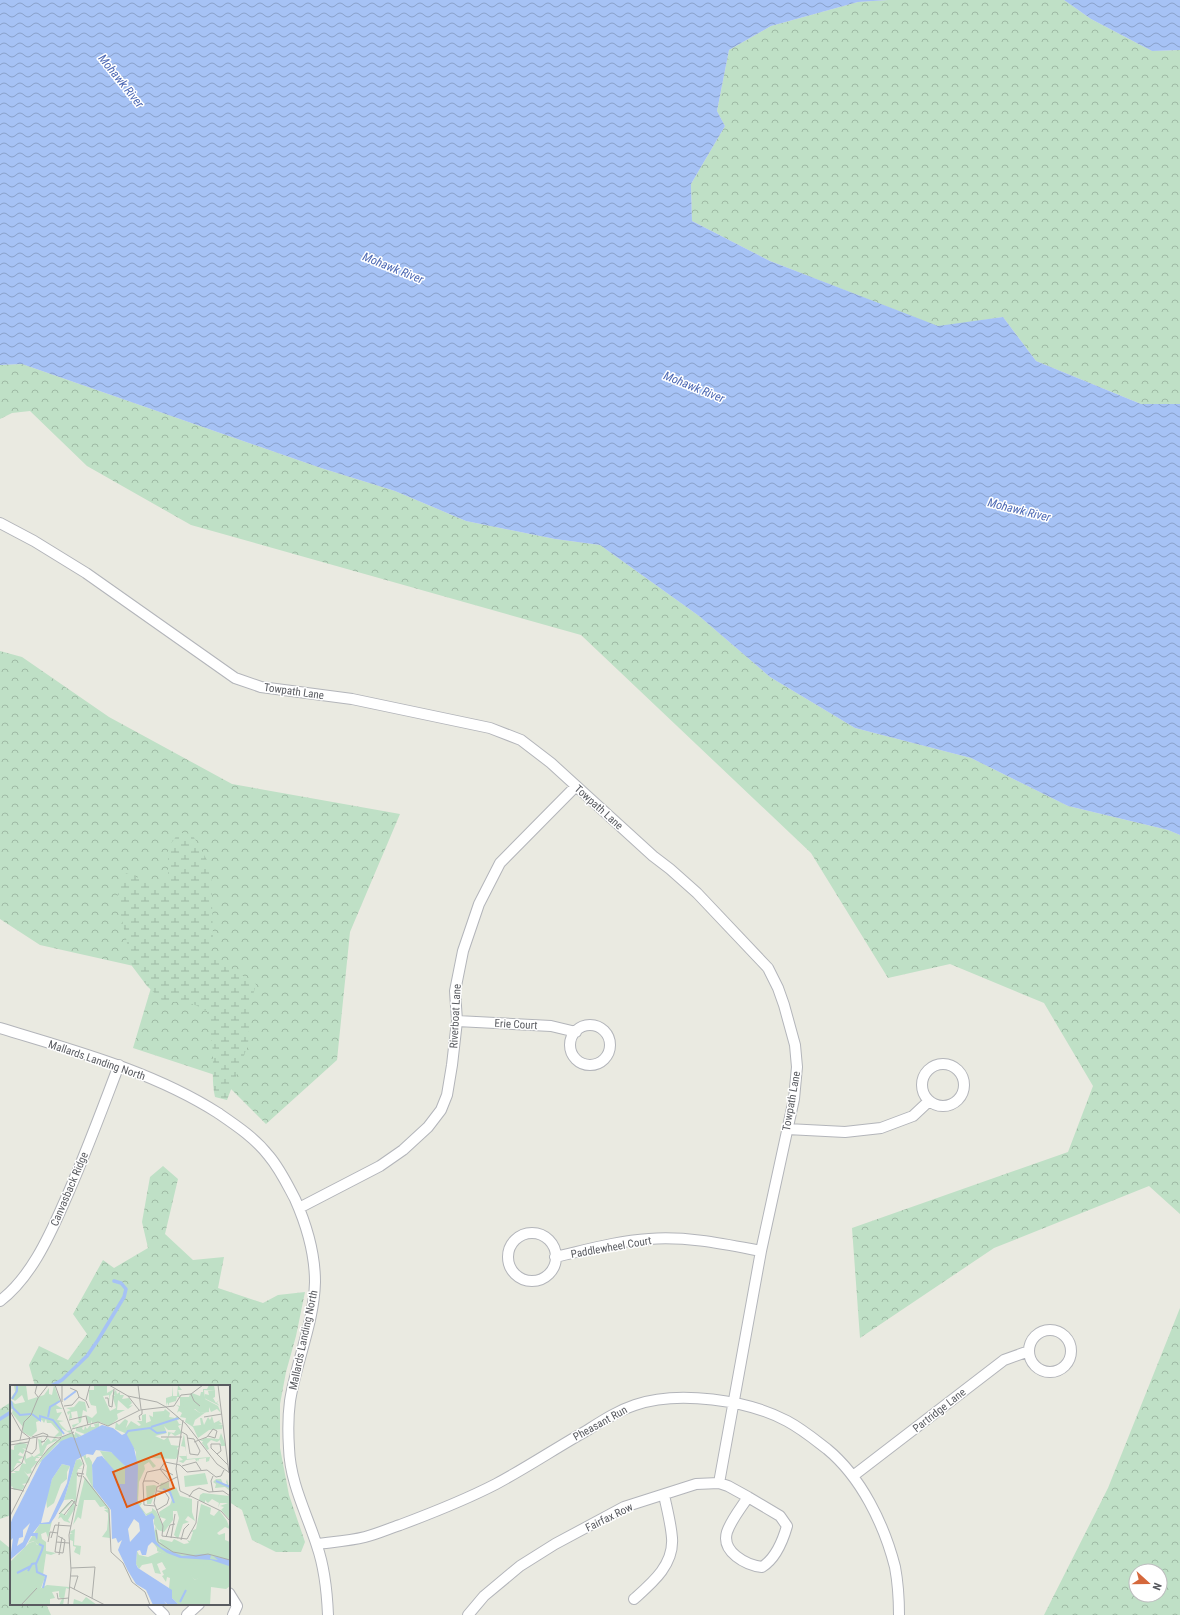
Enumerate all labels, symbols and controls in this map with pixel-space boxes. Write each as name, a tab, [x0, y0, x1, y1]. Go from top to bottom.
water label: Mohawk River	[95, 52, 147, 111]
water label: Mohawk River	[361, 249, 426, 287]
water label: Mohawk River	[662, 368, 727, 406]
water label: Mohawk River	[986, 495, 1052, 525]
street label: Towpath Lane	[263, 681, 325, 702]
street label: Towpath Lane	[572, 782, 626, 832]
street label: Riverboat Lane	[447, 983, 464, 1049]
street label: Erie Court	[494, 1017, 538, 1032]
street label: Mallards Landing North	[47, 1038, 147, 1083]
street label: Towpath Lane	[780, 1070, 803, 1132]
street label: Canvasback Ridge	[48, 1150, 91, 1228]
street label: Paddlewheel Court	[570, 1234, 652, 1261]
street label: Mallards Landing North	[287, 1289, 320, 1391]
inset map	[10, 1385, 230, 1605]
street label: Partridge Lane	[910, 1386, 968, 1435]
street label: Pheasant Run	[571, 1403, 630, 1444]
street label: Fairfax Row	[583, 1500, 635, 1534]
north arrow	[1128, 1563, 1168, 1603]
text: N	[1150, 1581, 1164, 1592]

